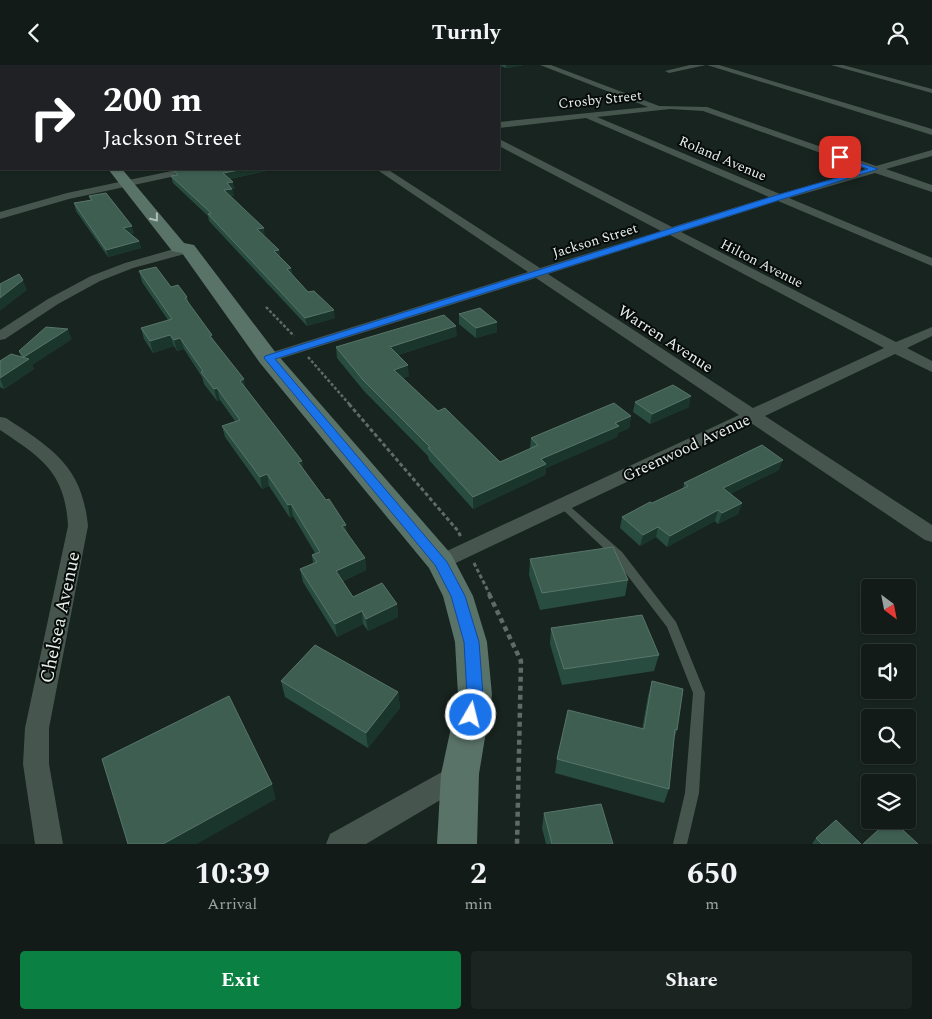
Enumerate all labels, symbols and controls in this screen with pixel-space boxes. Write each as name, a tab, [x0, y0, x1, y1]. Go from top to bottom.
text: Turnly	[432, 16, 500, 49]
icon: back	[20, 19, 48, 47]
icon: person	[884, 19, 912, 47]
text: 200 m	[103, 74, 202, 127]
icon: right	[20, 85, 85, 150]
street label: Crosby Street	[557, 85, 643, 114]
text: Jackson Street	[103, 122, 241, 155]
street label: Roland Avenue	[676, 131, 770, 186]
pin	[819, 136, 861, 178]
icon: arrive	[826, 143, 854, 171]
one-way arrow	[150, 213, 159, 222]
street label: Jackson Street	[550, 218, 640, 263]
street label: Hilton Avenue	[717, 234, 807, 293]
street label: Warren Avenue	[613, 299, 718, 379]
street label: Greenwood Avenue	[619, 408, 754, 488]
street label: Chelsea Avenue	[32, 549, 89, 686]
north arrow	[861, 579, 916, 634]
map controls	[861, 579, 916, 829]
button: sound	[861, 644, 916, 699]
position arrow	[444, 688, 496, 740]
button: search	[861, 709, 916, 764]
button: layers	[861, 774, 916, 829]
text: 10:39	[195, 851, 270, 897]
text: 2	[470, 851, 487, 897]
text: 650	[687, 851, 737, 897]
text: Arrival	[207, 892, 257, 916]
text: min	[464, 892, 492, 916]
text: m	[705, 892, 719, 916]
button: Exit	[20, 951, 461, 1009]
button: Share	[471, 951, 912, 1009]

